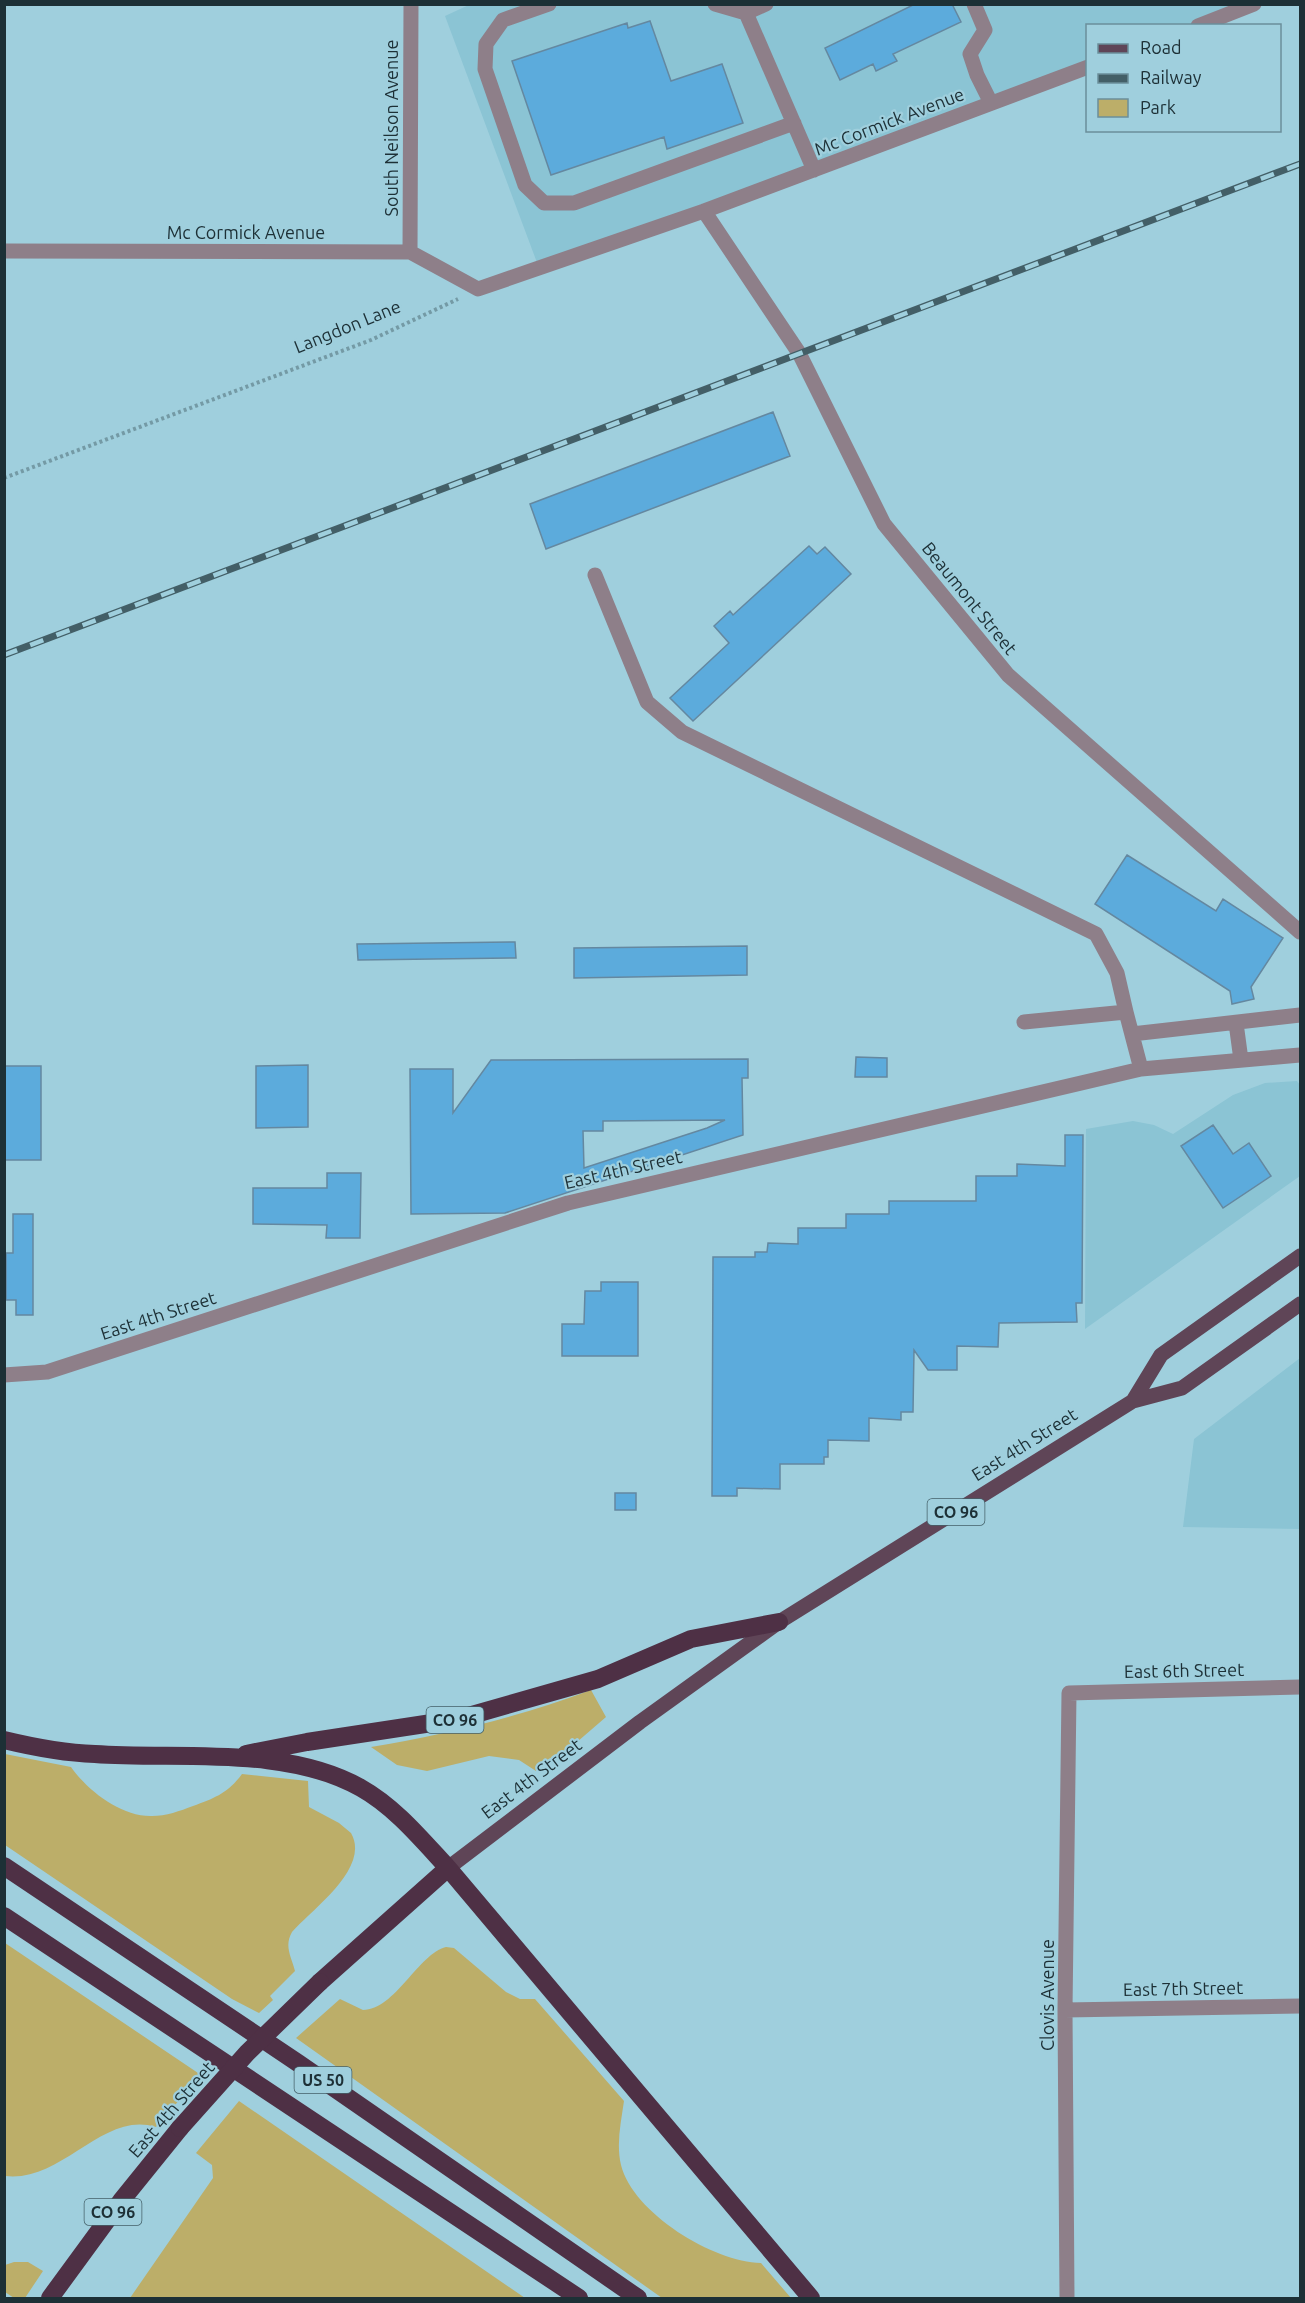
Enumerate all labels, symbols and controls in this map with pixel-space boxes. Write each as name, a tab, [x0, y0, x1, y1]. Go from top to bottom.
legend	[1086, 24, 1281, 132]
text: Road	[1140, 37, 1182, 57]
street label: South Neilson Avenue	[381, 40, 401, 216]
text: Railway	[1140, 67, 1202, 87]
street label: Mc Cormick Avenue	[811, 83, 967, 159]
text: Park	[1140, 97, 1176, 117]
street label: Mc Cormick Avenue	[167, 222, 325, 242]
street label: Langdon Lane	[291, 296, 403, 356]
street label: Beaumont Street	[919, 538, 1021, 658]
street label: East 4th Street	[562, 1146, 684, 1192]
street label: East 4th Street	[98, 1287, 218, 1343]
street label: East 4th Street	[968, 1404, 1080, 1484]
road number: CO 96	[928, 1499, 984, 1525]
street label: East 6th Street	[1124, 1659, 1244, 1681]
road number: CO 96	[426, 1707, 484, 1733]
street label: East 4th Street	[477, 1734, 585, 1822]
street label: Clovis Avenue	[1037, 1939, 1057, 2051]
street label: East 7th Street	[1123, 1977, 1243, 1999]
street label: East 4th Street	[124, 2057, 218, 2161]
road number: US 50	[294, 2067, 352, 2093]
road number: CO 96	[84, 2199, 142, 2225]

